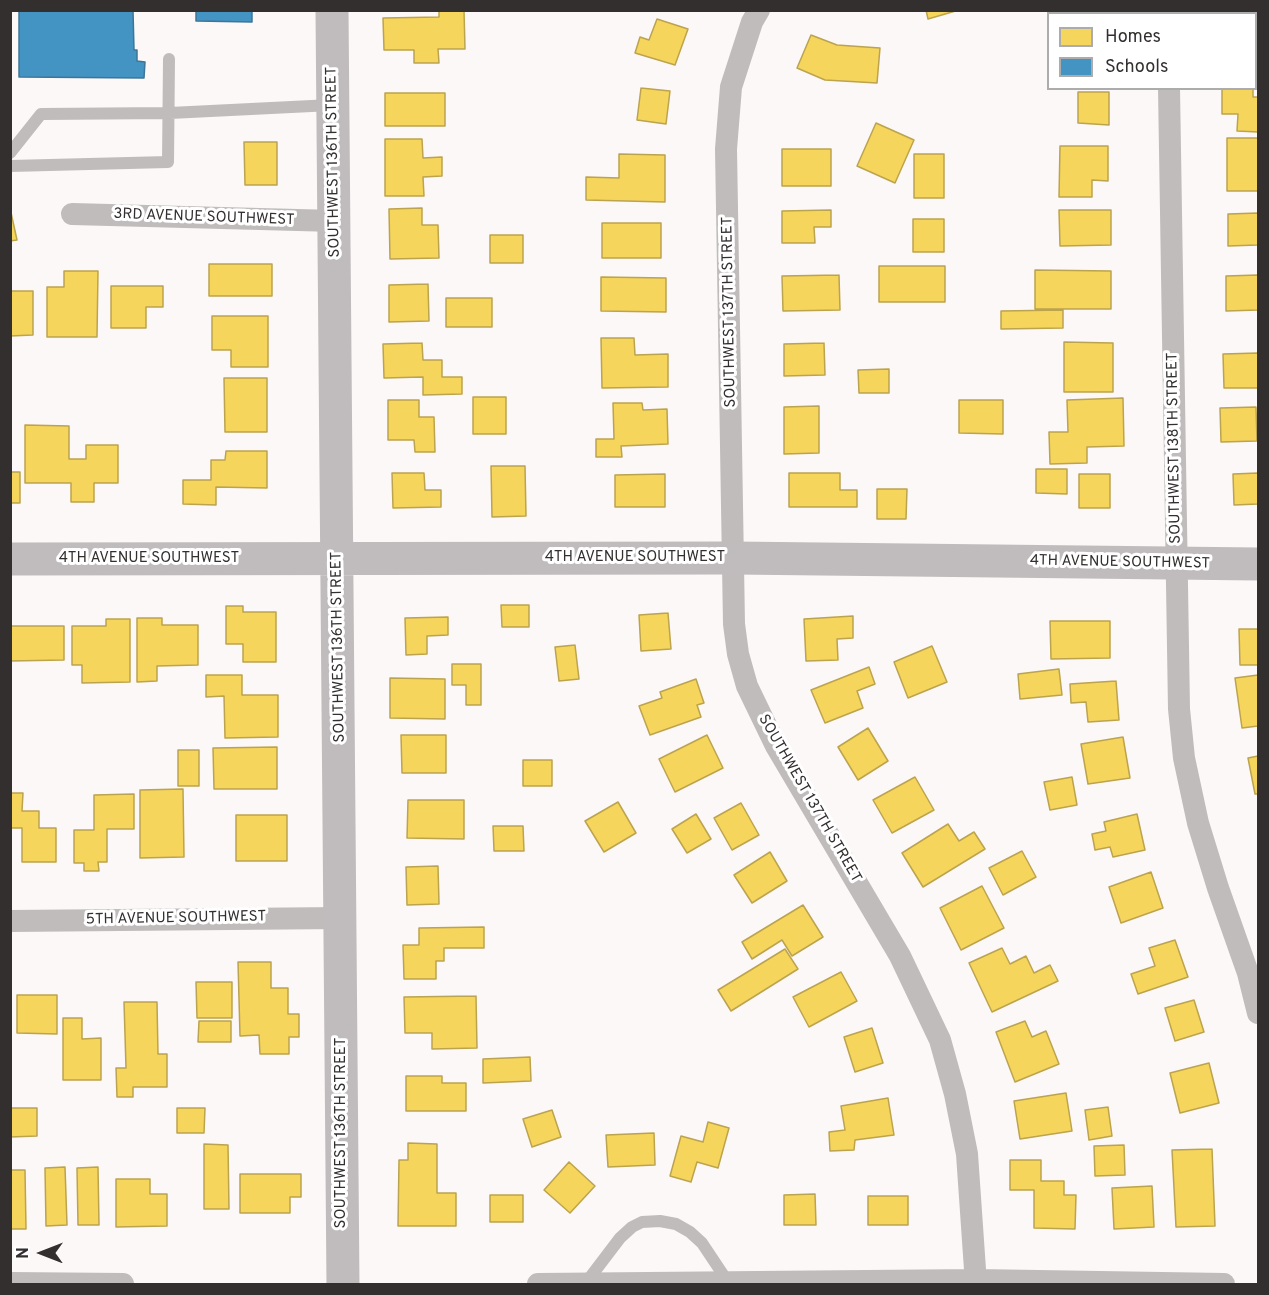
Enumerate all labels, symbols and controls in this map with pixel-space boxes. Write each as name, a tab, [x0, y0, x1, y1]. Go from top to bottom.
legend	[1047, 12, 1257, 90]
text: Homes	[1105, 26, 1161, 49]
text: Schools	[1105, 56, 1168, 79]
street label: SOUTHWEST 136TH STREET	[323, 66, 345, 258]
street label: 3RD AVENUE SOUTHWEST	[113, 206, 295, 230]
street label: SOUTHWEST 137TH STREET	[719, 216, 741, 408]
street label: SOUTHWEST 138TH STREET	[1164, 352, 1186, 544]
street label: 4TH AVENUE SOUTHWEST	[545, 549, 725, 567]
street label: 4TH AVENUE SOUTHWEST	[59, 550, 239, 568]
street label: SOUTHWEST 136TH STREET	[328, 551, 350, 743]
street label: 4TH AVENUE SOUTHWEST	[1030, 552, 1210, 574]
street label: SOUTHWEST 137TH STREET	[753, 712, 865, 886]
street label: 5TH AVENUE SOUTHWEST	[86, 908, 266, 930]
street label: SOUTHWEST 136TH STREET	[333, 1037, 351, 1229]
north arrow	[12, 1223, 72, 1283]
text: N	[14, 1247, 34, 1259]

